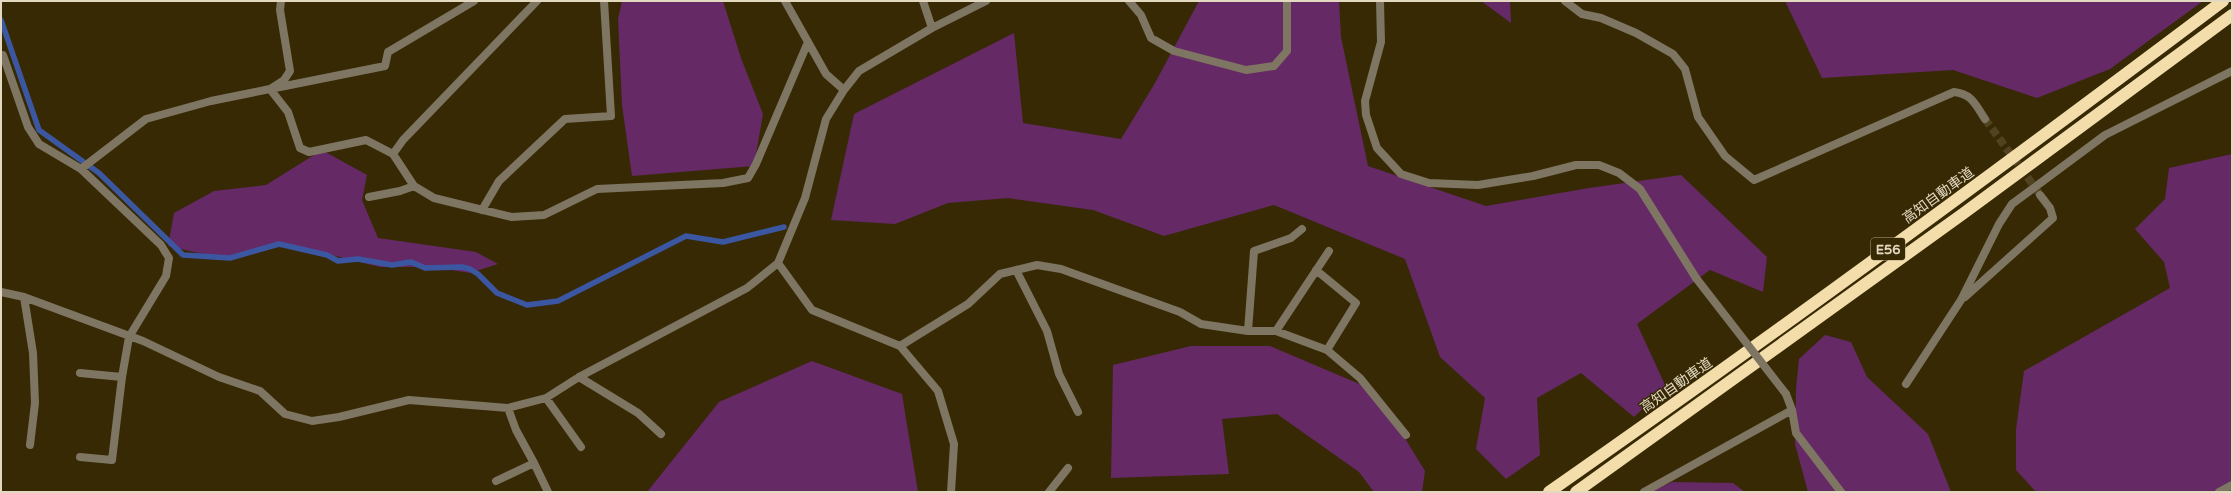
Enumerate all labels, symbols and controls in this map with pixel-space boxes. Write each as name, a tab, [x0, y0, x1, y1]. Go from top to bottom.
street label: 高知自動車道	[1899, 164, 1977, 227]
road number: E56	[1871, 238, 1905, 260]
street label: 高知自動車道	[1637, 354, 1716, 416]

